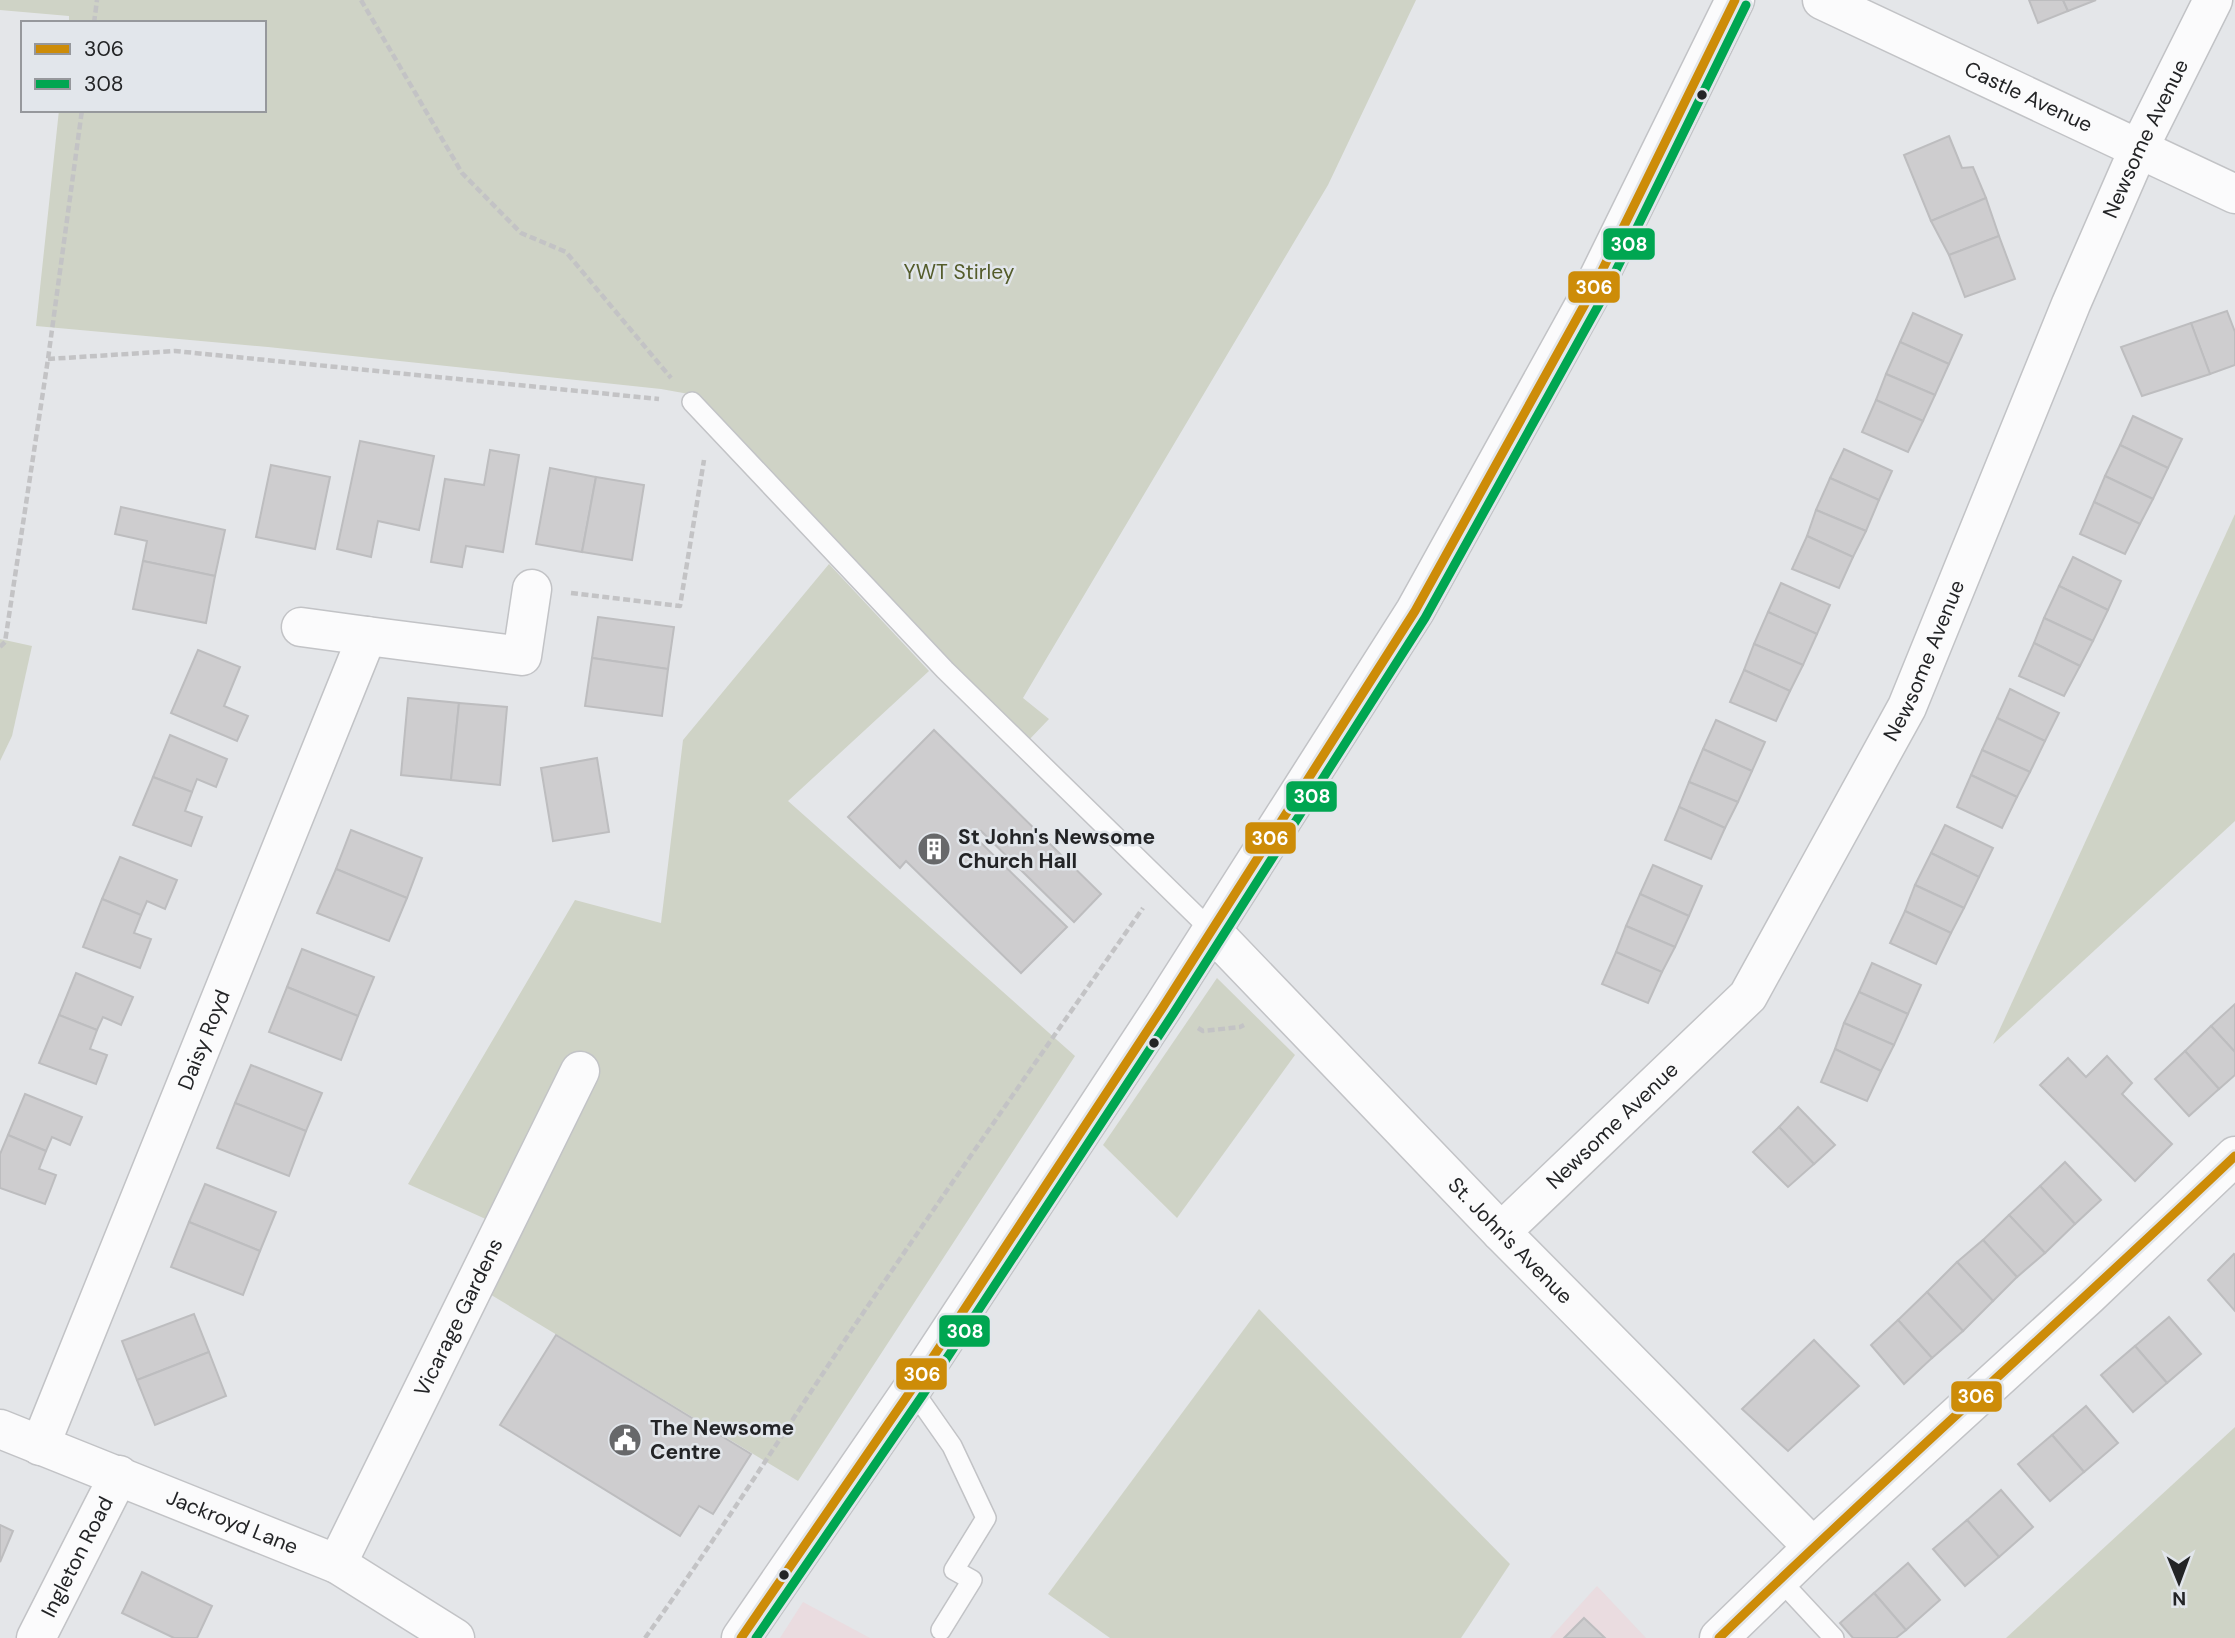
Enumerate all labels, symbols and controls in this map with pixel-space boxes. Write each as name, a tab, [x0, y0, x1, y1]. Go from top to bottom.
legend	[21, 21, 266, 112]
text: 306	[84, 35, 124, 63]
street label: Newsome Avenue	[2096, 54, 2195, 222]
street label: Castle Avenue	[1960, 55, 2097, 139]
text: 308	[84, 70, 124, 98]
unlabelled marker	[1695, 88, 1709, 102]
line badge: 308	[1602, 227, 1656, 261]
text: 308	[1611, 232, 1647, 257]
park label: YWT Stirley	[904, 258, 1015, 286]
line badge: 306	[1567, 270, 1621, 304]
text: 306	[1576, 275, 1612, 300]
street label: Newsome Avenue	[1877, 576, 1971, 746]
line badge: 308	[1285, 780, 1338, 813]
text: 308	[1294, 784, 1330, 809]
line badge: 306	[1244, 821, 1297, 855]
place label: St John's Newsome Church Hall	[958, 823, 1155, 875]
text: 306	[1252, 826, 1288, 851]
building icon: St John's Newsome Church Hall	[915, 830, 953, 868]
street label: Daisy Royd	[171, 986, 237, 1094]
unlabelled marker	[1147, 1036, 1161, 1050]
street label: Newsome Avenue	[1540, 1056, 1685, 1195]
street label: St. John's Avenue	[1442, 1171, 1579, 1310]
street label: Vicarage Gardens	[408, 1234, 509, 1401]
line badge: 308	[938, 1314, 991, 1348]
text: 308	[947, 1319, 983, 1344]
line badge: 306	[895, 1357, 948, 1391]
text: 306	[904, 1362, 940, 1387]
line badge: 306	[1950, 1380, 2003, 1413]
text: 306	[1958, 1384, 1994, 1409]
place label: The Newsome Centre	[650, 1414, 794, 1466]
public building icon: The Newsome Centre	[606, 1421, 644, 1459]
street label: Jackroyd Lane	[162, 1483, 302, 1561]
street label: Ingleton Road	[35, 1492, 120, 1622]
north arrow	[2144, 1547, 2214, 1617]
unlabelled marker	[777, 1568, 791, 1582]
text: N	[2172, 1586, 2186, 1611]

